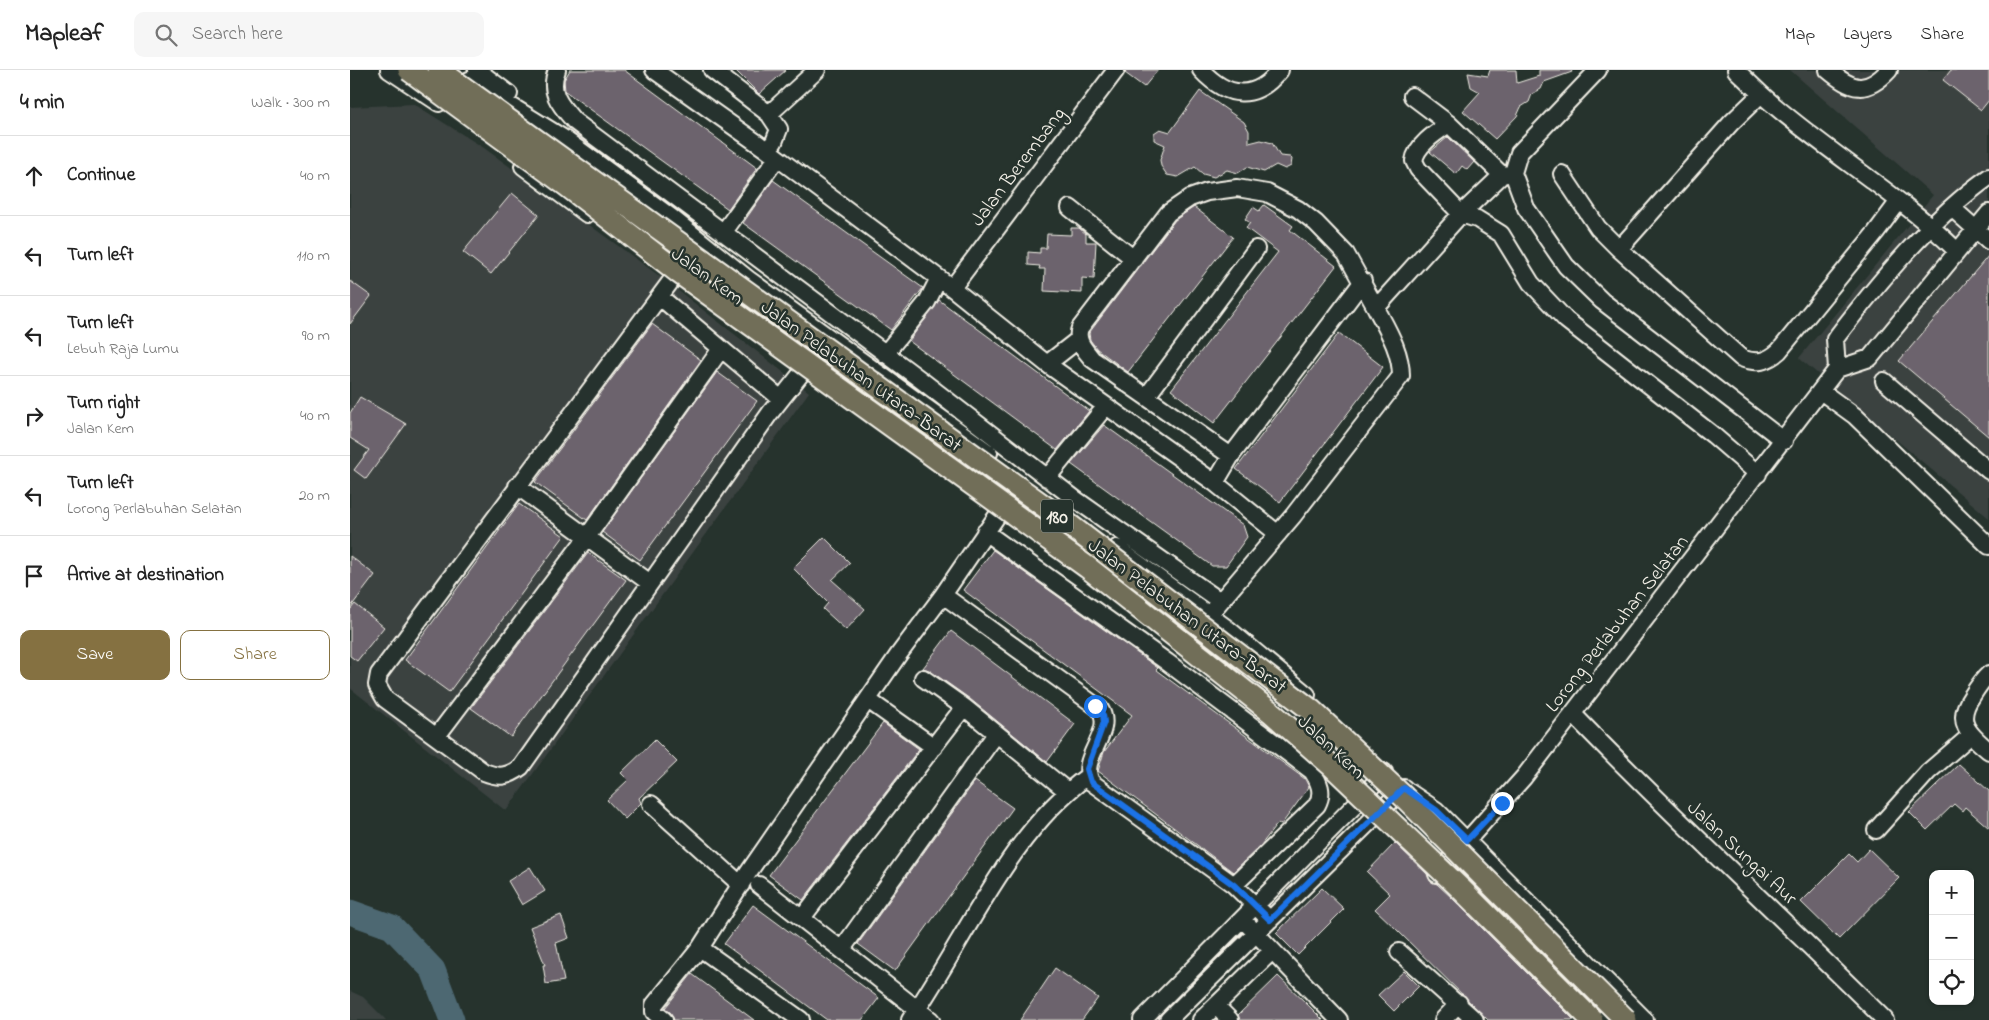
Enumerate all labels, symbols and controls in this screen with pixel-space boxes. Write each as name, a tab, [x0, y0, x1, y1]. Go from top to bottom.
search box	[134, 12, 484, 57]
text: Mapleaf	[25, 17, 104, 52]
icon: search	[152, 21, 180, 49]
text: Search here	[192, 21, 283, 48]
text: Map	[1785, 22, 1815, 48]
text: Layers	[1843, 22, 1893, 48]
text: Share	[1921, 22, 1964, 48]
text: 4 min	[20, 88, 64, 118]
text: Walk · 300 m	[251, 91, 330, 115]
street label: Jalan Berembang	[964, 102, 1074, 234]
icon: ahead	[20, 162, 48, 190]
text: Continue	[67, 162, 135, 189]
text: 40 m	[300, 164, 330, 188]
street label: Jalan Kem	[664, 241, 749, 313]
icon: left	[20, 242, 48, 270]
text: Turn left	[67, 242, 134, 269]
text: 110 m	[296, 244, 330, 268]
street label: Jalan Pelabuhan Utara-Barat	[754, 294, 967, 460]
text: Turn left	[67, 310, 134, 337]
icon: left	[20, 322, 48, 350]
text: 90 m	[302, 324, 330, 348]
text: Lebuh Raja Lumu	[67, 337, 179, 361]
text: Turn right	[67, 390, 140, 417]
icon: right	[20, 402, 48, 430]
text: 40 m	[300, 404, 330, 428]
text: Jalan Kem	[67, 417, 134, 441]
text: Turn left	[67, 470, 134, 497]
icon: left	[20, 482, 48, 510]
text: 20 m	[299, 484, 330, 508]
text: Lorong Perlabuhan Selatan	[67, 497, 242, 521]
road number: 180	[1041, 500, 1073, 532]
street label: Lorong Perlabuhan Selatan	[1539, 529, 1697, 720]
street label: Jalan Pelabuhan Utara-Barat	[1081, 532, 1292, 702]
icon: arrive	[20, 562, 48, 590]
text: Arrive at destination	[67, 562, 224, 589]
button: Save	[20, 630, 170, 680]
button: Share	[180, 630, 330, 680]
route start	[1084, 695, 1107, 718]
street label: Jalan Kem	[1290, 709, 1371, 787]
route end	[1491, 792, 1514, 815]
street label: Jalan Sungai Aur	[1679, 795, 1804, 914]
map controls	[1929, 870, 1974, 1005]
button: +	[1929, 870, 1974, 915]
button: −	[1929, 915, 1974, 960]
button: locate	[1929, 960, 1974, 1005]

